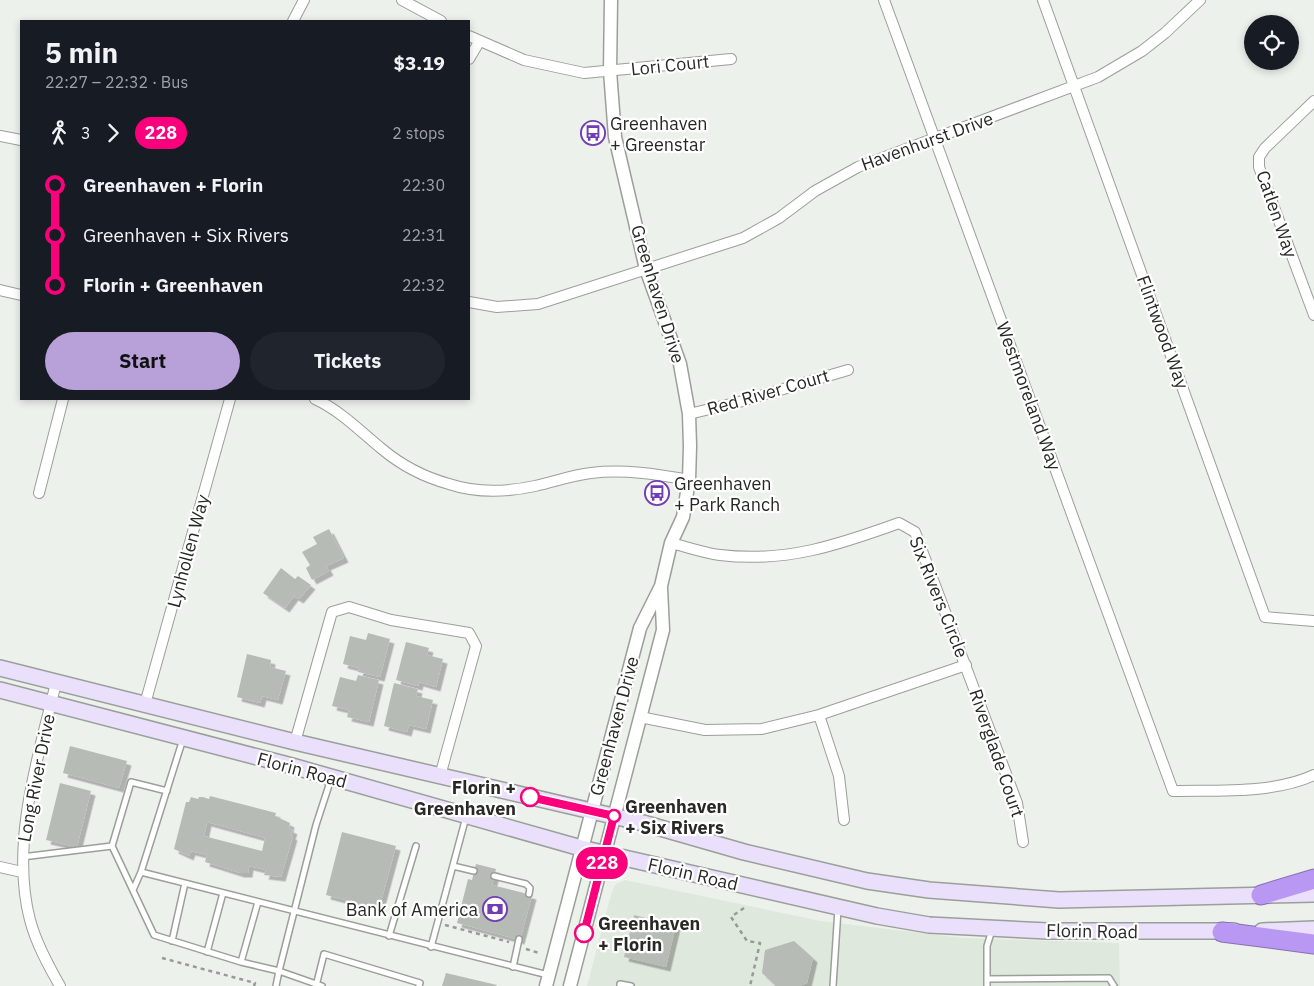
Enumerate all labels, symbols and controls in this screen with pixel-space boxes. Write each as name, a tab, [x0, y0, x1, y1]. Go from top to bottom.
map controls	[1244, 15, 1299, 70]
button: locate	[1244, 15, 1299, 70]
text: 5 min	[45, 34, 118, 71]
street label: Lori Court	[630, 49, 710, 81]
text: $3.19	[393, 51, 445, 75]
text: 22:27 – 22:32 · Bus	[45, 72, 188, 92]
street label: Havenhurst Drive	[858, 106, 996, 176]
place label: Greenhaven + Greenstar	[610, 112, 708, 156]
icon: walk	[45, 119, 73, 147]
icon: forward	[99, 119, 127, 147]
bus stop icon: Greenhaven + Greenstar	[580, 120, 606, 146]
text: 228	[145, 121, 177, 144]
text: 3	[81, 123, 91, 143]
text: 2 stops	[392, 123, 445, 143]
street label: Catlen Way	[1251, 167, 1303, 261]
text: Greenhaven + Florin	[83, 173, 263, 197]
text: 22:30	[402, 175, 445, 195]
street label: Greenhaven Drive	[626, 222, 690, 366]
text: Greenhaven + Six Rivers	[83, 223, 289, 247]
text: 22:31	[402, 225, 445, 245]
street label: Flintwood Way	[1132, 272, 1194, 392]
text: Florin + Greenhaven	[83, 273, 263, 297]
text: 22:32	[402, 275, 445, 295]
street label: Westmoreland Way	[991, 318, 1067, 474]
button: Start	[45, 332, 240, 390]
button: Tickets	[250, 332, 445, 390]
street label: Red River Court	[704, 364, 832, 420]
place label: Greenhaven + Park Ranch	[674, 472, 780, 516]
bus stop icon: Greenhaven + Park Ranch	[644, 480, 670, 506]
street label: Lynhollen Way	[162, 492, 214, 610]
street label: Six Rivers Circle	[904, 533, 974, 661]
street label: Greenhaven Drive	[584, 654, 644, 798]
street label: Riverglade Court	[964, 686, 1030, 820]
street label: Long River Drive	[12, 712, 60, 844]
street label: Florin Road	[255, 747, 349, 793]
place label: Florin + Greenhaven	[414, 776, 516, 820]
marker: Florin + Greenhaven	[520, 787, 540, 807]
place label: Greenhaven + Six Rivers	[625, 795, 727, 839]
marker: Greenhaven + Six Rivers	[607, 809, 621, 823]
line badge: 228	[573, 847, 631, 879]
text: 228	[586, 851, 618, 874]
street label: Florin Road	[646, 852, 740, 896]
bank icon: Bank of America	[482, 896, 508, 922]
place label: Bank of America	[346, 898, 478, 921]
place label: Greenhaven + Florin	[598, 912, 700, 956]
street label: Florin Road	[1046, 919, 1138, 943]
marker: Greenhaven + Florin	[574, 923, 594, 943]

